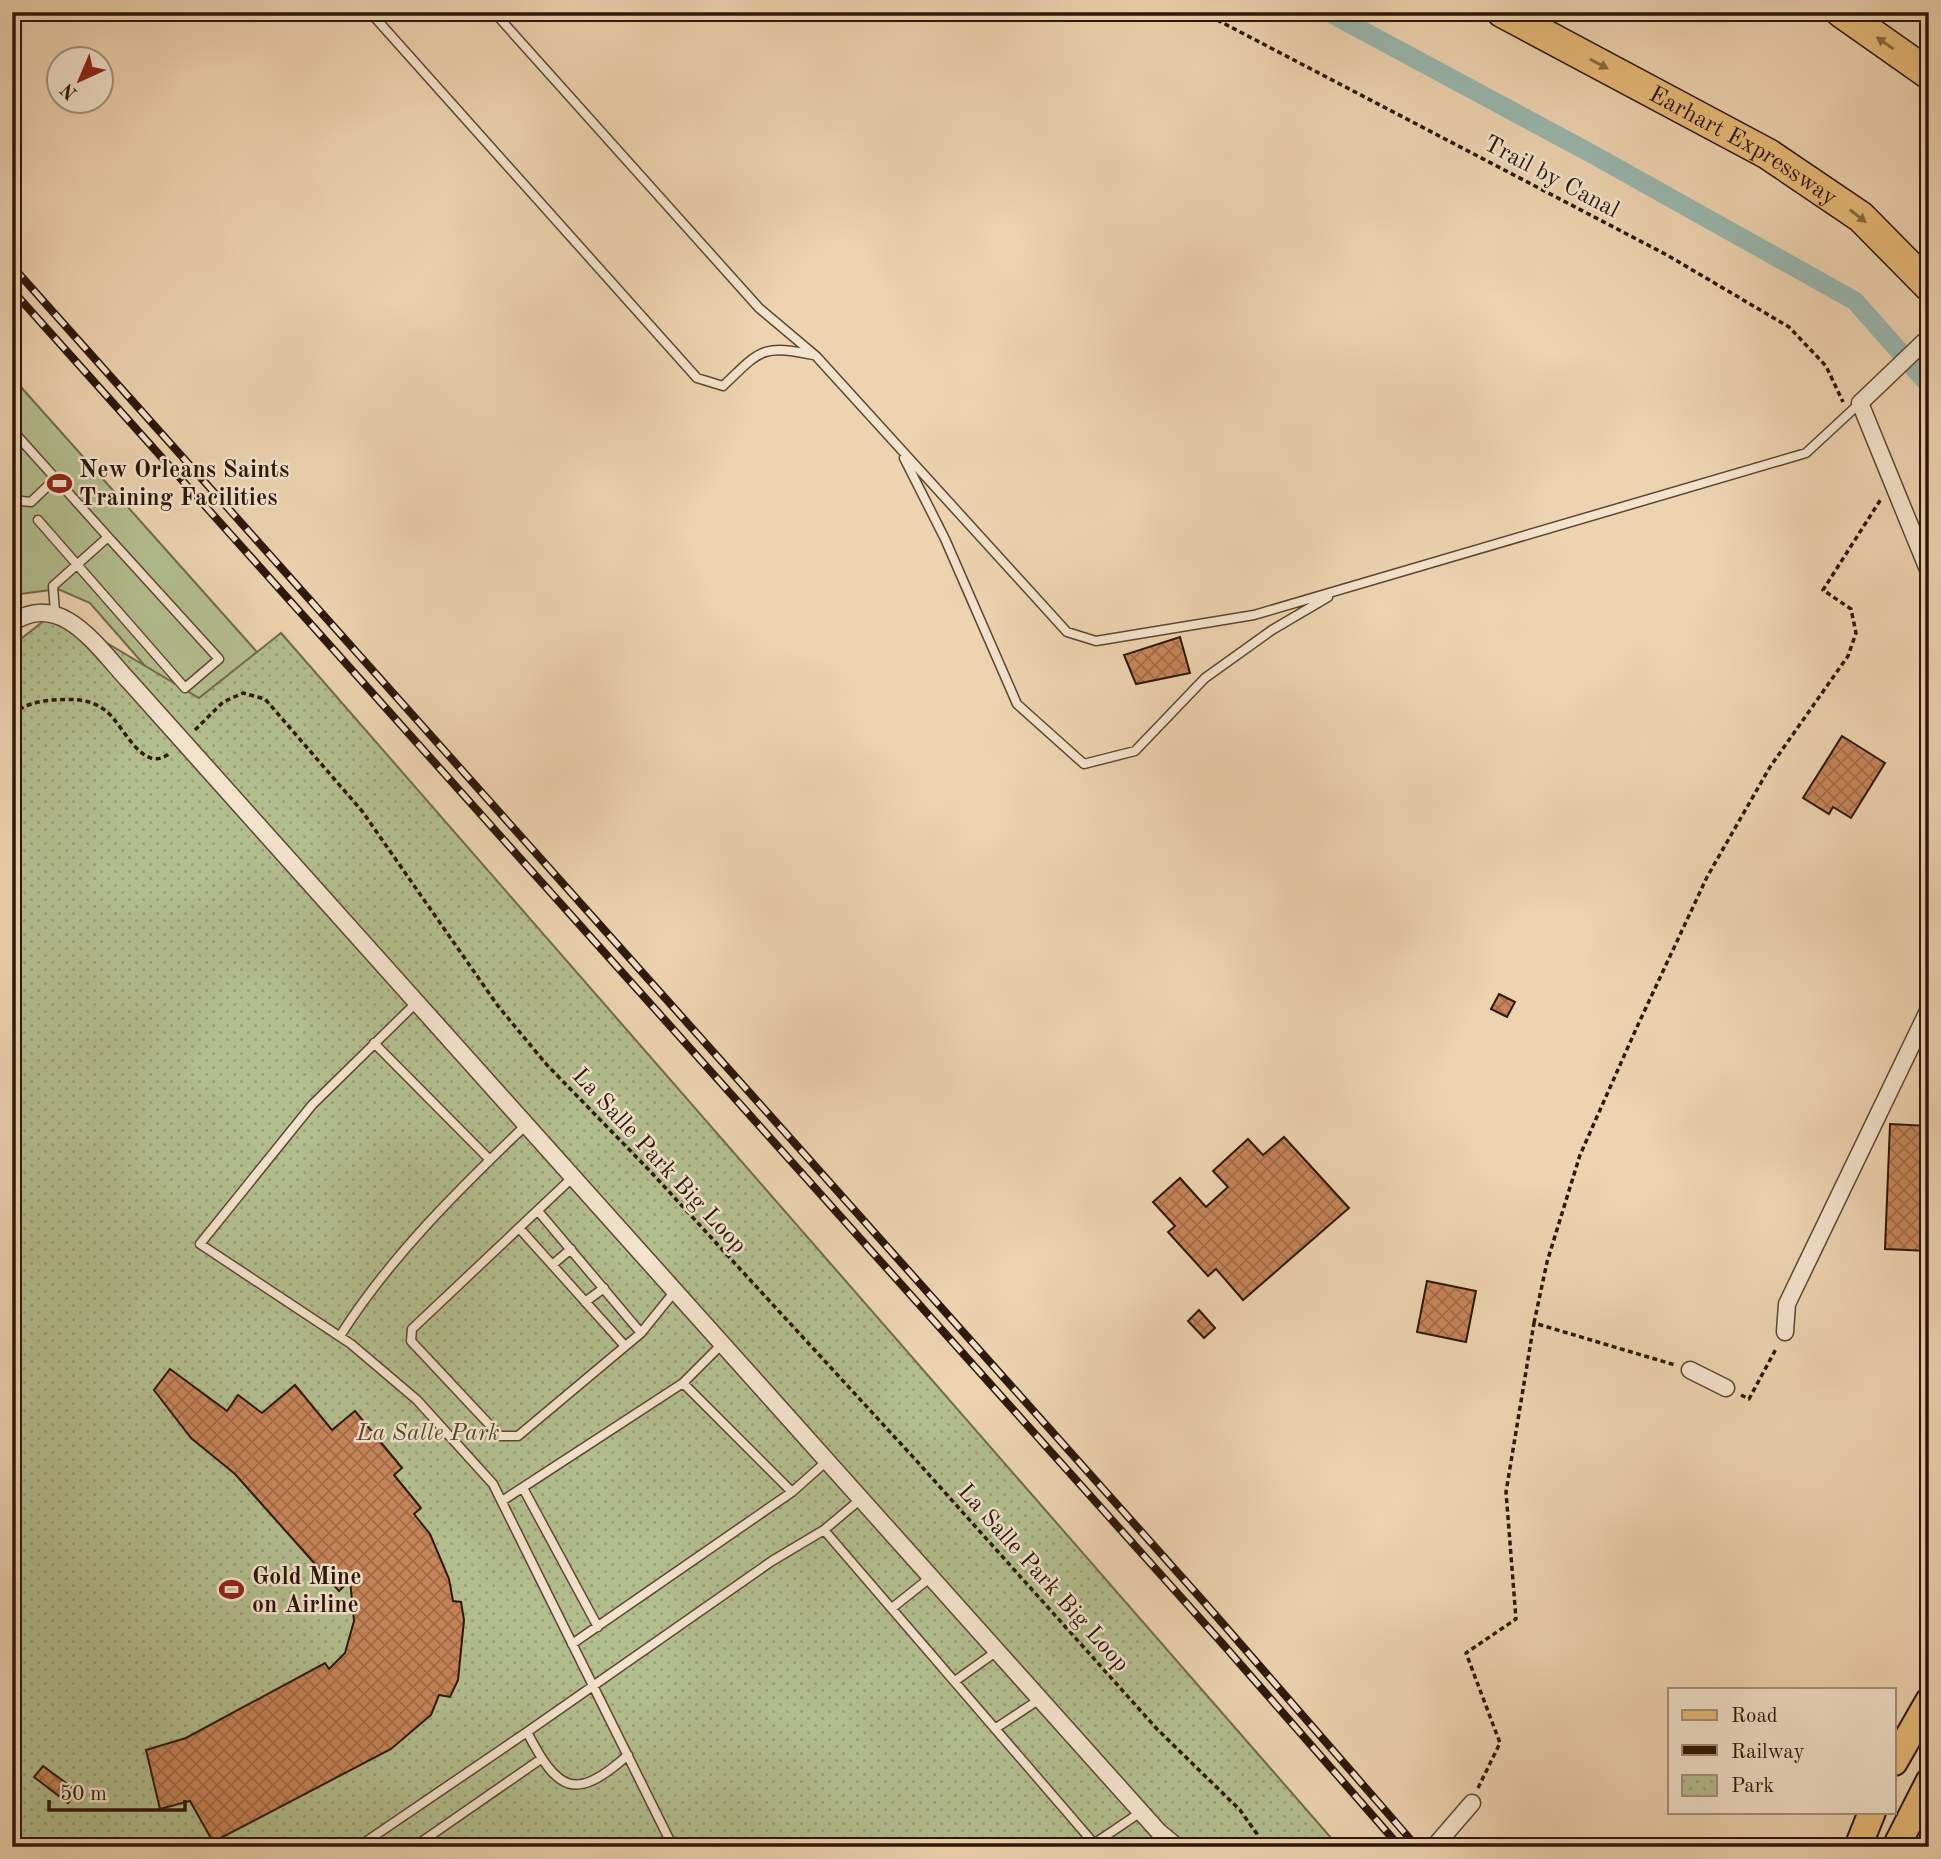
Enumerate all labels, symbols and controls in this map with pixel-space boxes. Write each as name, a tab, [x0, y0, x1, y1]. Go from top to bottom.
one-way arrow	[1876, 36, 1894, 50]
north arrow	[46, 46, 116, 116]
one-way arrow	[1589, 58, 1608, 70]
text: N	[58, 78, 82, 102]
street label: Earhart Expressway	[1645, 83, 1841, 211]
street label: Trail by Canal	[1479, 132, 1623, 223]
one-way arrow	[1849, 208, 1867, 223]
place label: New Orleans Saints Training Facilities	[79, 459, 289, 511]
sports icon: New Orleans Saints Training Facilities	[45, 469, 73, 497]
street label: La Salle Park Big Loop	[567, 1064, 750, 1259]
park label: La Salle Park	[355, 1422, 500, 1446]
street label: La Salle Park Big Loop	[952, 1480, 1133, 1677]
place label: Gold Mine on Airline	[252, 1566, 362, 1618]
sports icon: Gold Mine on Airline	[218, 1576, 246, 1604]
legend	[1668, 1688, 1896, 1814]
text: Road	[1731, 1706, 1778, 1727]
text: Railway	[1731, 1742, 1805, 1763]
scale bar	[49, 1768, 186, 1812]
text: Park	[1731, 1776, 1774, 1797]
text: 50 m	[60, 1784, 107, 1805]

